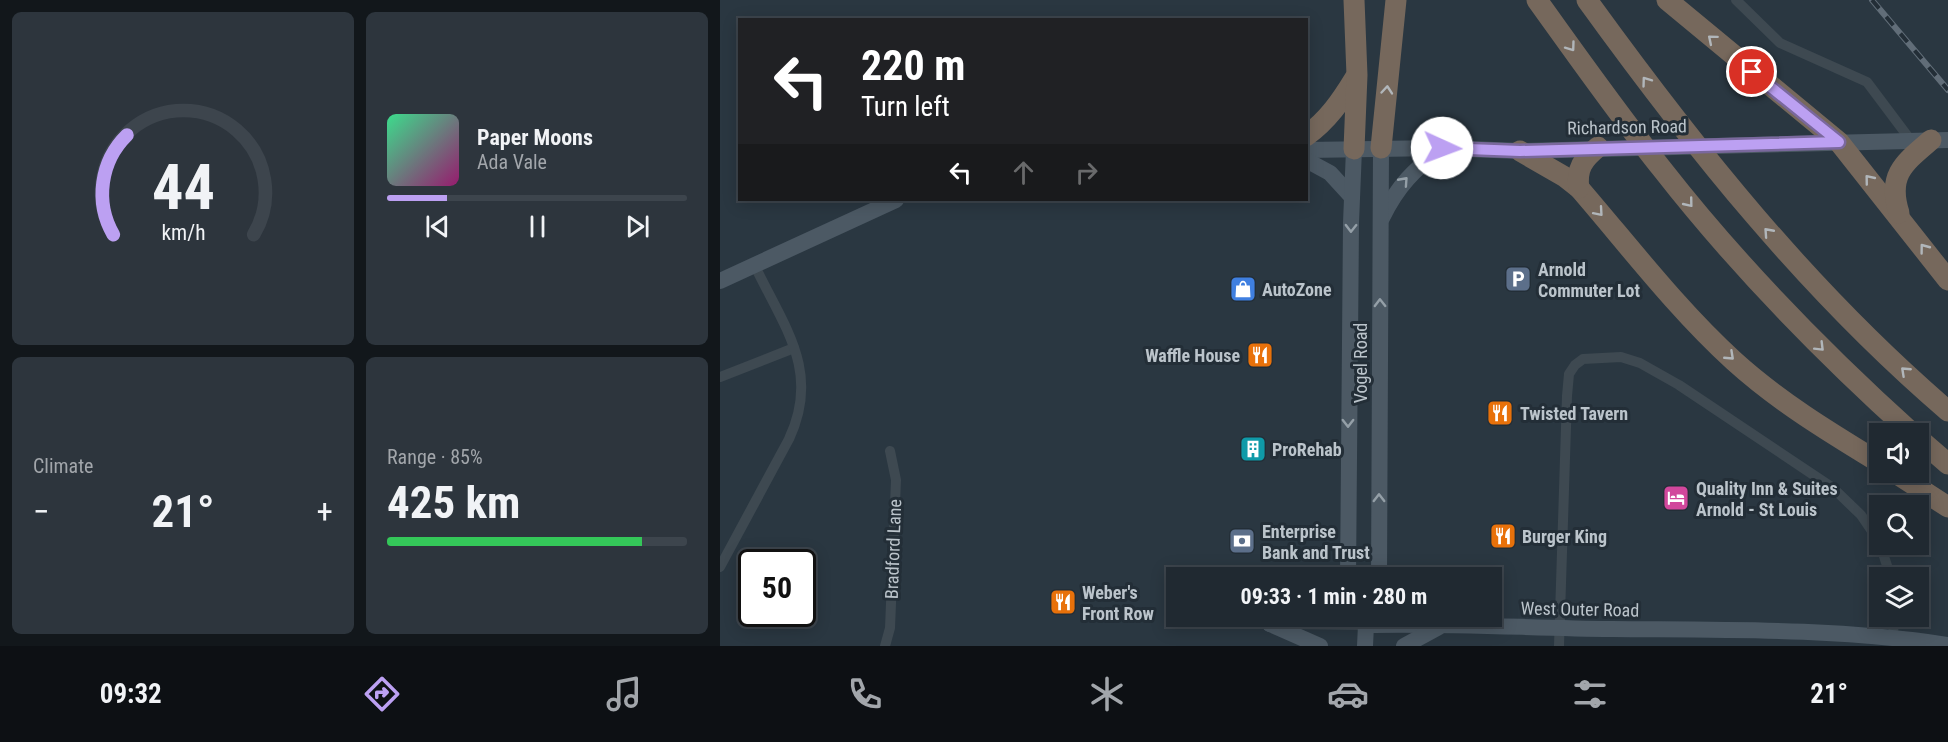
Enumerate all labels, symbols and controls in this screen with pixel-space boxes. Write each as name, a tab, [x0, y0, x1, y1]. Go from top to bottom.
one-way arrow	[1708, 35, 1719, 46]
text: 220 m	[861, 41, 966, 90]
one-way arrow	[1564, 41, 1575, 52]
icon: left	[762, 42, 840, 120]
pin	[1726, 46, 1777, 97]
icon: arrive	[1735, 55, 1768, 88]
one-way arrow	[1642, 76, 1653, 87]
one-way arrow	[1380, 86, 1393, 95]
text: Turn left	[861, 91, 950, 123]
street label: Richardson Road	[1567, 115, 1687, 139]
position arrow	[1410, 116, 1474, 180]
text: Paper Moons	[477, 125, 593, 150]
text: Ada Vale	[477, 150, 547, 174]
text: 44	[151, 152, 215, 225]
icon: left	[944, 156, 977, 189]
icon: ahead	[1007, 156, 1040, 189]
icon: right	[1070, 156, 1103, 189]
one-way arrow	[1866, 175, 1877, 186]
one-way arrow	[1397, 177, 1408, 188]
one-way arrow	[1682, 196, 1693, 207]
one-way arrow	[1592, 205, 1603, 216]
icon: previous	[421, 210, 454, 243]
icon: pause	[521, 210, 554, 243]
icon: next	[621, 210, 654, 243]
text: km/h	[161, 221, 205, 246]
one-way arrow	[1345, 224, 1357, 233]
one-way arrow	[1764, 228, 1775, 239]
one-way arrow	[1920, 244, 1931, 255]
place label: Arnold Commuter Lot	[1538, 259, 1641, 301]
parking icon: Arnold Commuter Lot	[1503, 264, 1533, 294]
shop icon: AutoZone	[1228, 274, 1258, 304]
place label: AutoZone	[1262, 279, 1332, 300]
one-way arrow	[1374, 299, 1386, 308]
street label: Vogel Road	[1350, 323, 1371, 403]
one-way arrow	[1813, 339, 1824, 350]
restaurant icon: Waffle House	[1245, 340, 1275, 370]
place label: Waffle House	[1145, 345, 1240, 366]
one-way arrow	[1722, 349, 1733, 360]
one-way arrow	[1901, 367, 1912, 378]
restaurant icon: Twisted Tavern	[1485, 398, 1515, 428]
place label: Twisted Tavern	[1520, 403, 1628, 424]
one-way arrow	[1342, 419, 1354, 428]
map controls	[1869, 423, 1929, 627]
button: sound	[1869, 423, 1929, 483]
building icon: ProRehab	[1238, 434, 1268, 464]
place label: ProRehab	[1272, 439, 1342, 460]
text: Range · 85%	[387, 445, 483, 469]
text: Climate	[33, 454, 93, 478]
text: 425 km	[387, 476, 520, 529]
place label: Quality Inn & Suites Arnold - St Louis	[1696, 478, 1838, 520]
hotel icon: Quality Inn & Suites Arnold - St Louis	[1661, 483, 1691, 513]
text: 21°	[152, 485, 215, 538]
text: −	[33, 492, 50, 531]
text: +	[317, 492, 333, 531]
one-way arrow	[1373, 494, 1385, 503]
button: search	[1869, 495, 1929, 555]
street label: Bradford Lane	[881, 499, 905, 599]
place label: Enterprise Bank and Trust	[1262, 521, 1370, 563]
restaurant icon: Burger King	[1488, 521, 1518, 551]
bank icon: Enterprise Bank and Trust	[1227, 526, 1257, 556]
place label: Burger King	[1522, 526, 1607, 547]
speed limit sign: 50	[738, 549, 816, 627]
button: layers	[1869, 567, 1929, 627]
place label: Weber's Front Row	[1082, 582, 1154, 624]
text: 09:33 · 1 min · 280 m	[1241, 584, 1427, 609]
restaurant icon: Weber's Front Row	[1048, 587, 1078, 617]
street label: West Outer Road	[1521, 597, 1639, 621]
icon: directions	[361, 673, 403, 715]
icon: music	[603, 673, 645, 715]
icon: phone	[844, 673, 886, 715]
icon: climate	[1086, 673, 1128, 715]
icon: car	[1327, 673, 1369, 715]
icon: filters	[1569, 673, 1611, 715]
text: 09:32	[100, 678, 162, 710]
text: 21°	[1810, 678, 1848, 710]

